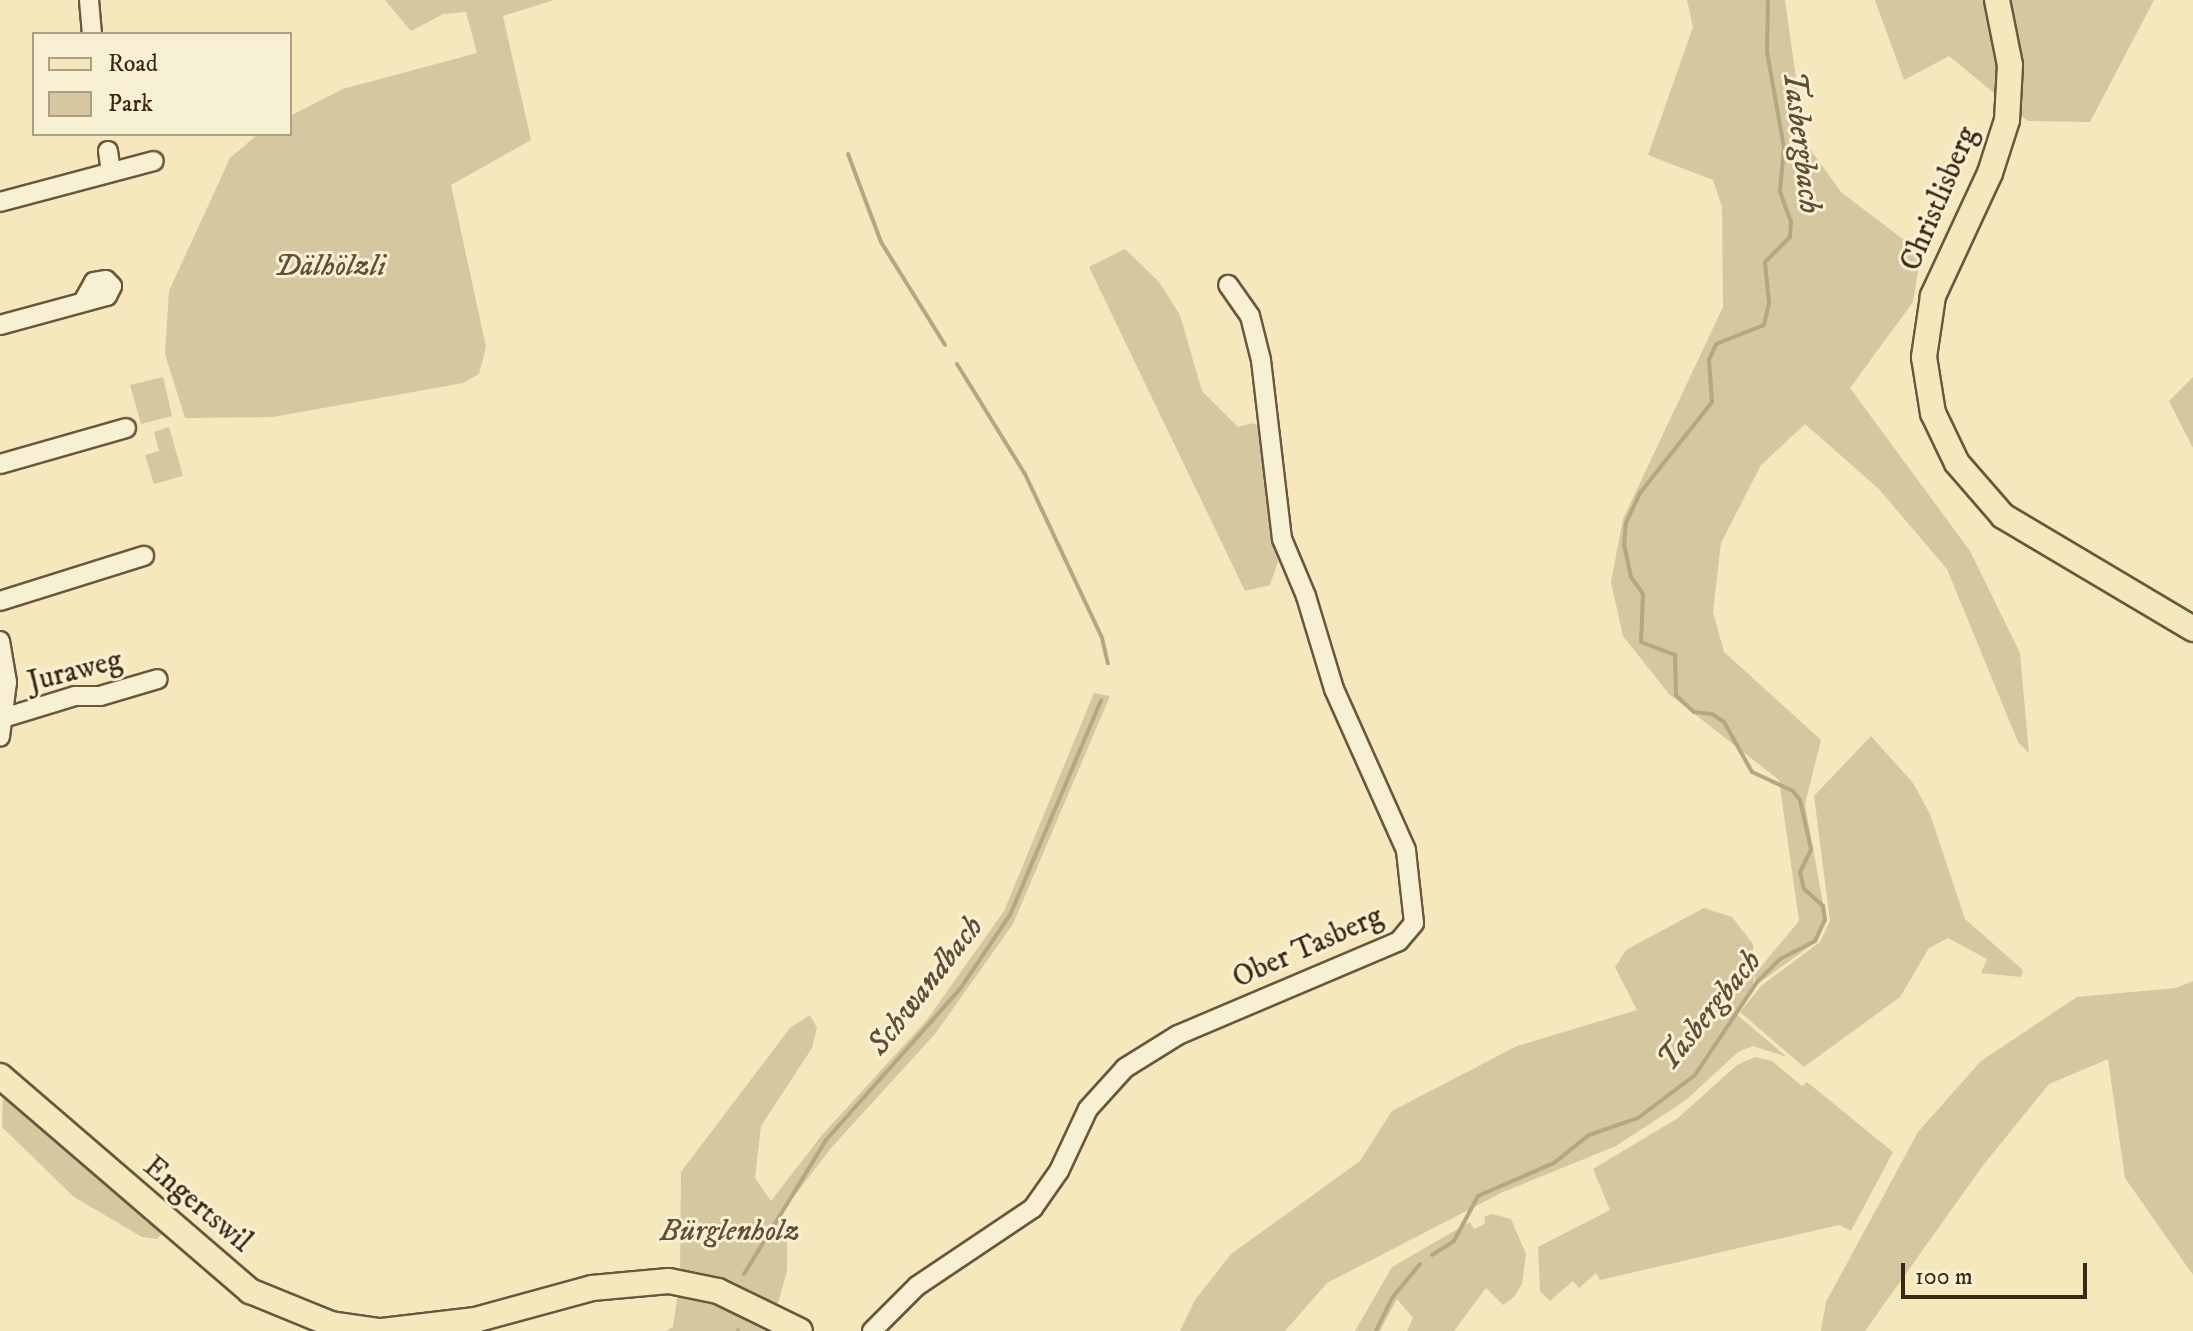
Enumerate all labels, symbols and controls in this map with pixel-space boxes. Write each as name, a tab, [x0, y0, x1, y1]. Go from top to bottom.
legend	[32, 32, 292, 136]
text: Road	[108, 49, 158, 79]
water label: Tasbergbach	[1773, 68, 1829, 216]
text: Park	[108, 89, 153, 119]
street label: Christlisberg	[1893, 121, 1987, 277]
park label: Dälhölzli	[274, 249, 386, 285]
street label: Juraweg	[24, 643, 126, 701]
street label: Ober Tasberg	[1227, 899, 1389, 997]
water label: Schwandbach	[860, 909, 992, 1063]
water label: Tasbergbach	[1650, 943, 1770, 1079]
street label: Engertswil	[135, 1149, 259, 1261]
park label: Bürglenholz	[660, 1214, 800, 1250]
scale bar	[1905, 1247, 2091, 1297]
text: 100 m	[1915, 1262, 1973, 1292]

